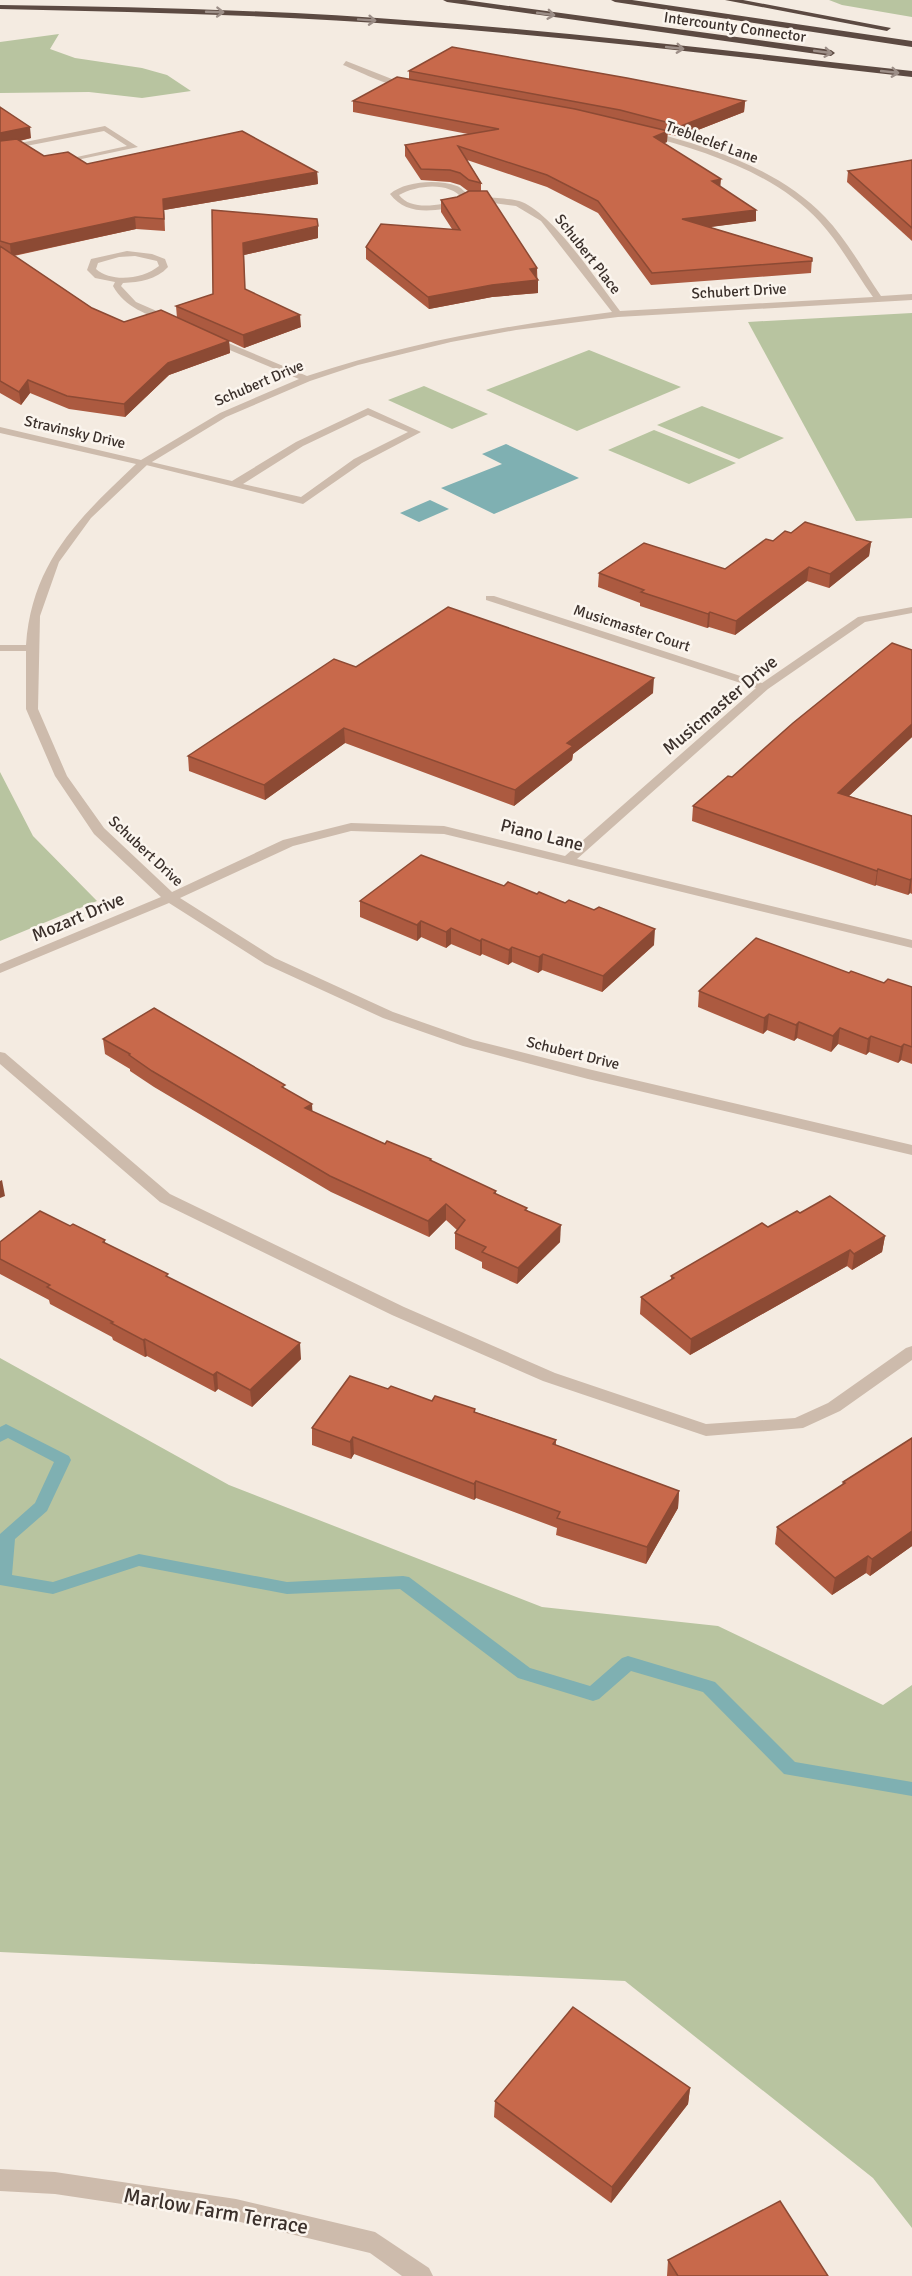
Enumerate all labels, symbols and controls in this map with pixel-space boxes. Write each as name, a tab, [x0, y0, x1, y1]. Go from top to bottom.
one-way arrow	[205, 7, 225, 18]
street label: Intercounty Connector	[663, 8, 808, 46]
one-way arrow	[536, 9, 556, 20]
one-way arrow	[357, 15, 377, 26]
one-way arrow	[665, 43, 685, 54]
one-way arrow	[812, 47, 832, 58]
one-way arrow	[879, 67, 899, 78]
street label: Trebleclef Lane	[663, 117, 761, 167]
street label: Schubert Place	[551, 210, 625, 298]
street label: Schubert Drive	[691, 280, 787, 302]
street label: Schubert Drive	[212, 356, 306, 410]
street label: Stravinsky Drive	[23, 412, 127, 452]
street label: Musicmaster Court	[571, 601, 693, 655]
street label: Musicmaster Drive	[658, 651, 782, 759]
street label: Schubert Drive	[105, 812, 187, 890]
street label: Piano Lane	[498, 814, 586, 856]
street label: Mozart Drive	[28, 888, 128, 946]
street label: Schubert Drive	[525, 1033, 621, 1073]
street label: Marlow Farm Terrace	[122, 2182, 310, 2240]

